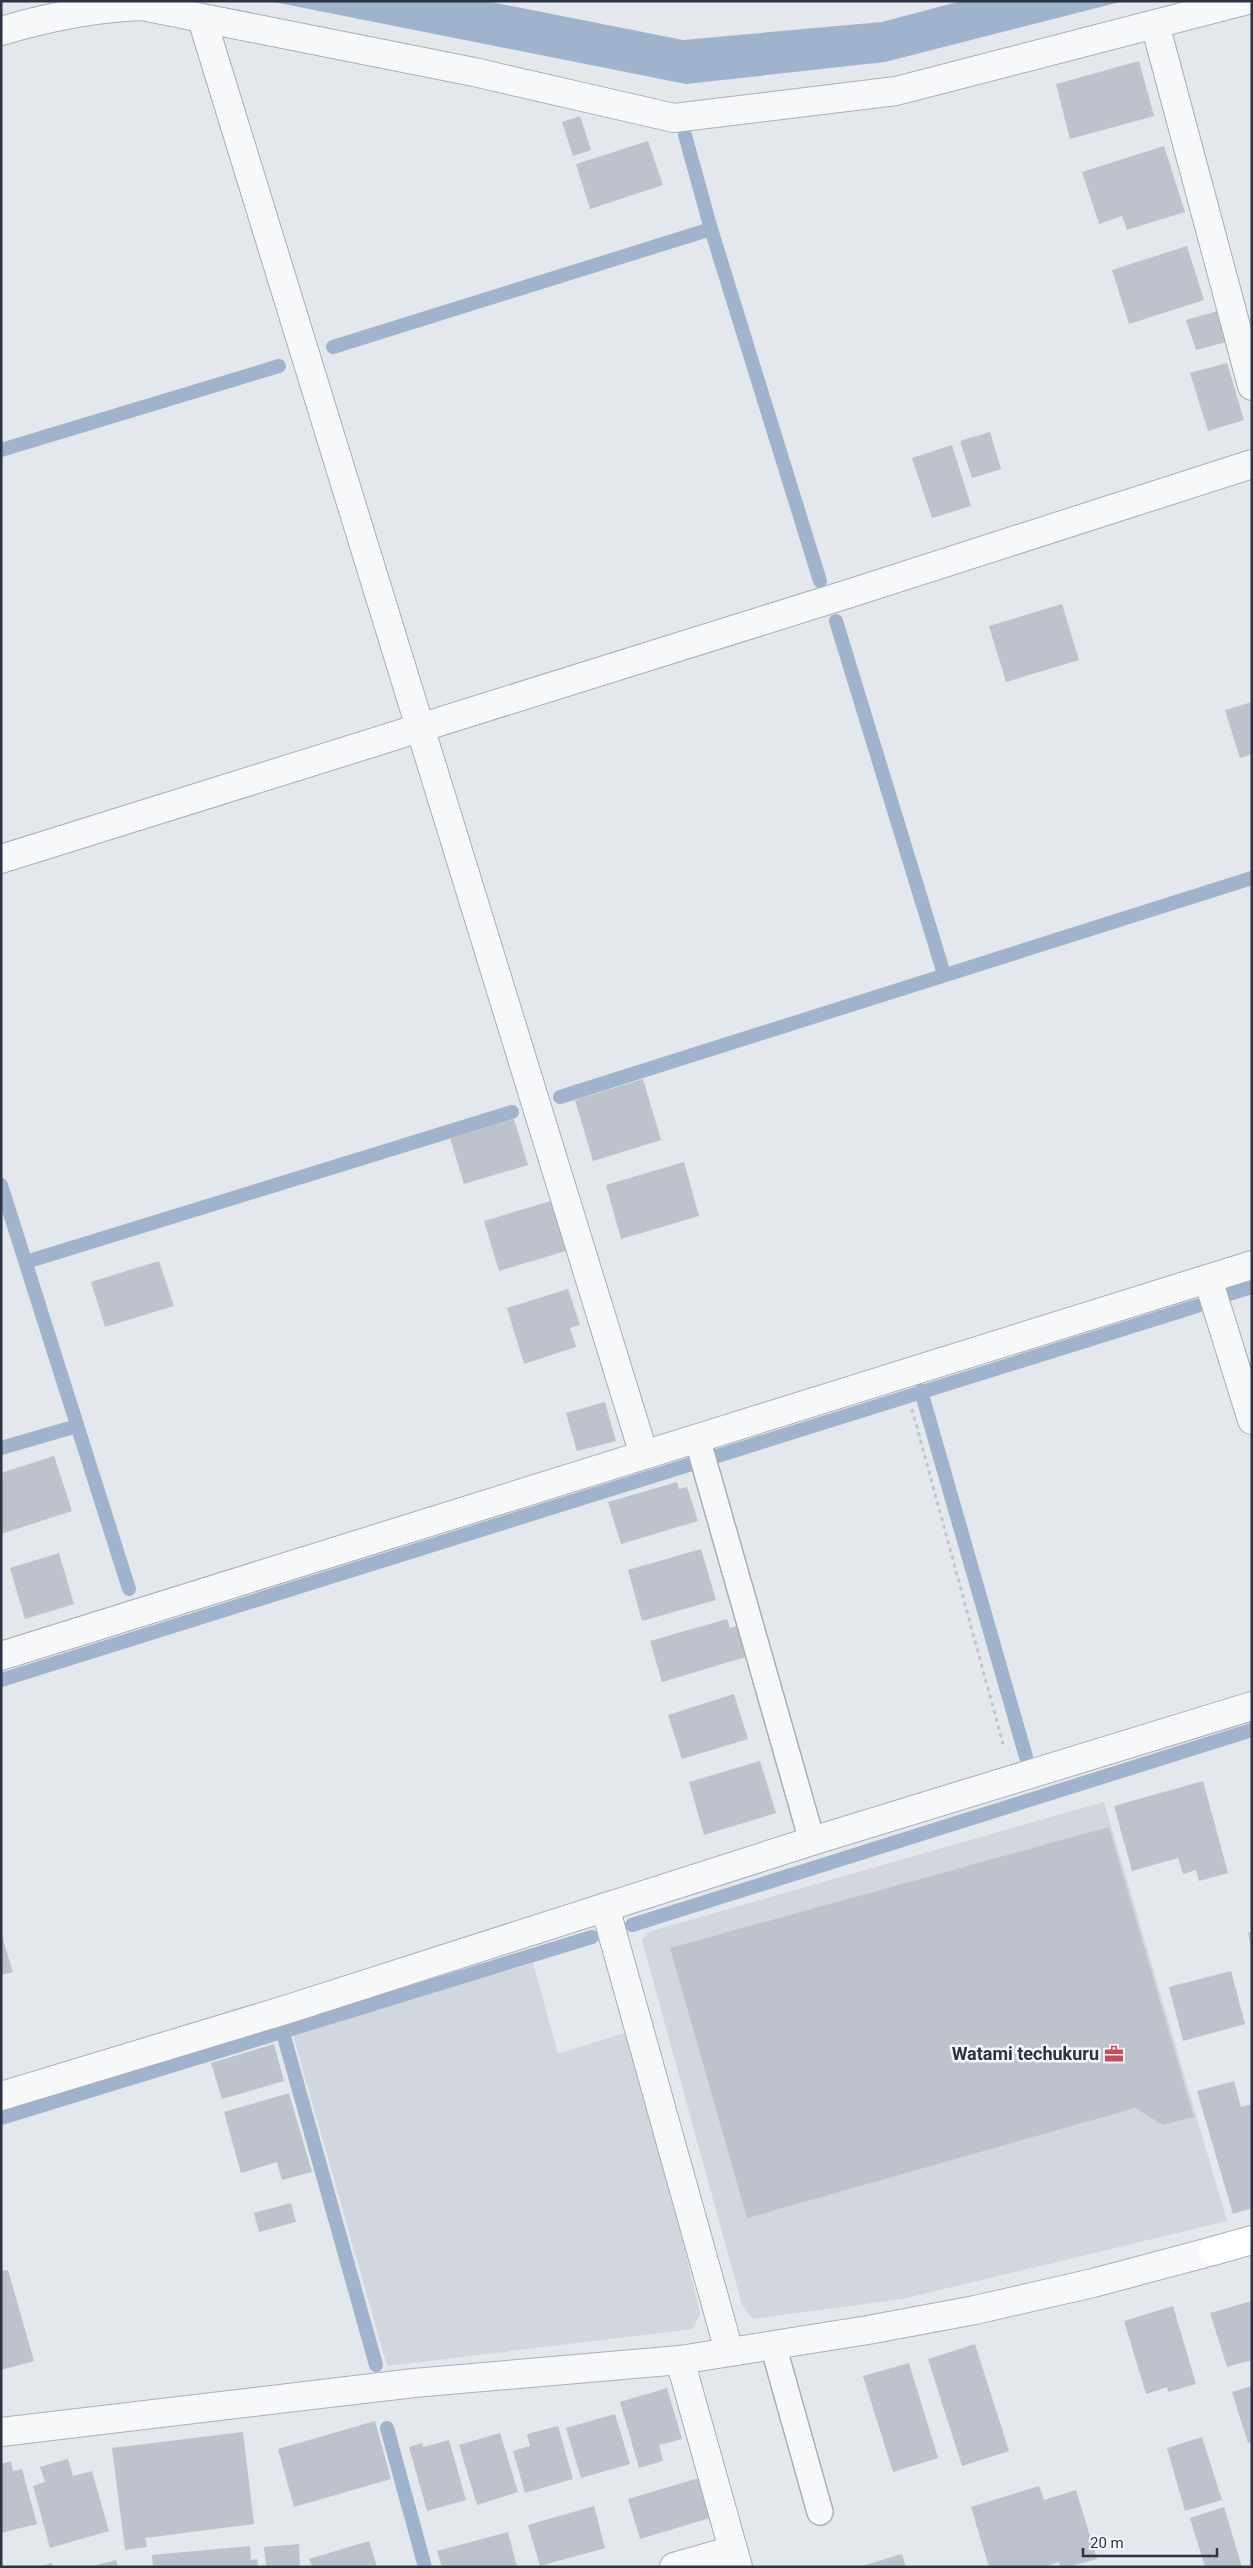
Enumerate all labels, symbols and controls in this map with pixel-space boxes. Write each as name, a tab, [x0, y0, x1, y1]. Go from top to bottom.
place label: Watami techukuru	[952, 2043, 1099, 2064]
office icon: Watami techukuru	[1103, 2043, 1125, 2065]
scale bar	[1083, 2526, 1217, 2558]
text: 20 m	[1090, 2534, 1124, 2552]

